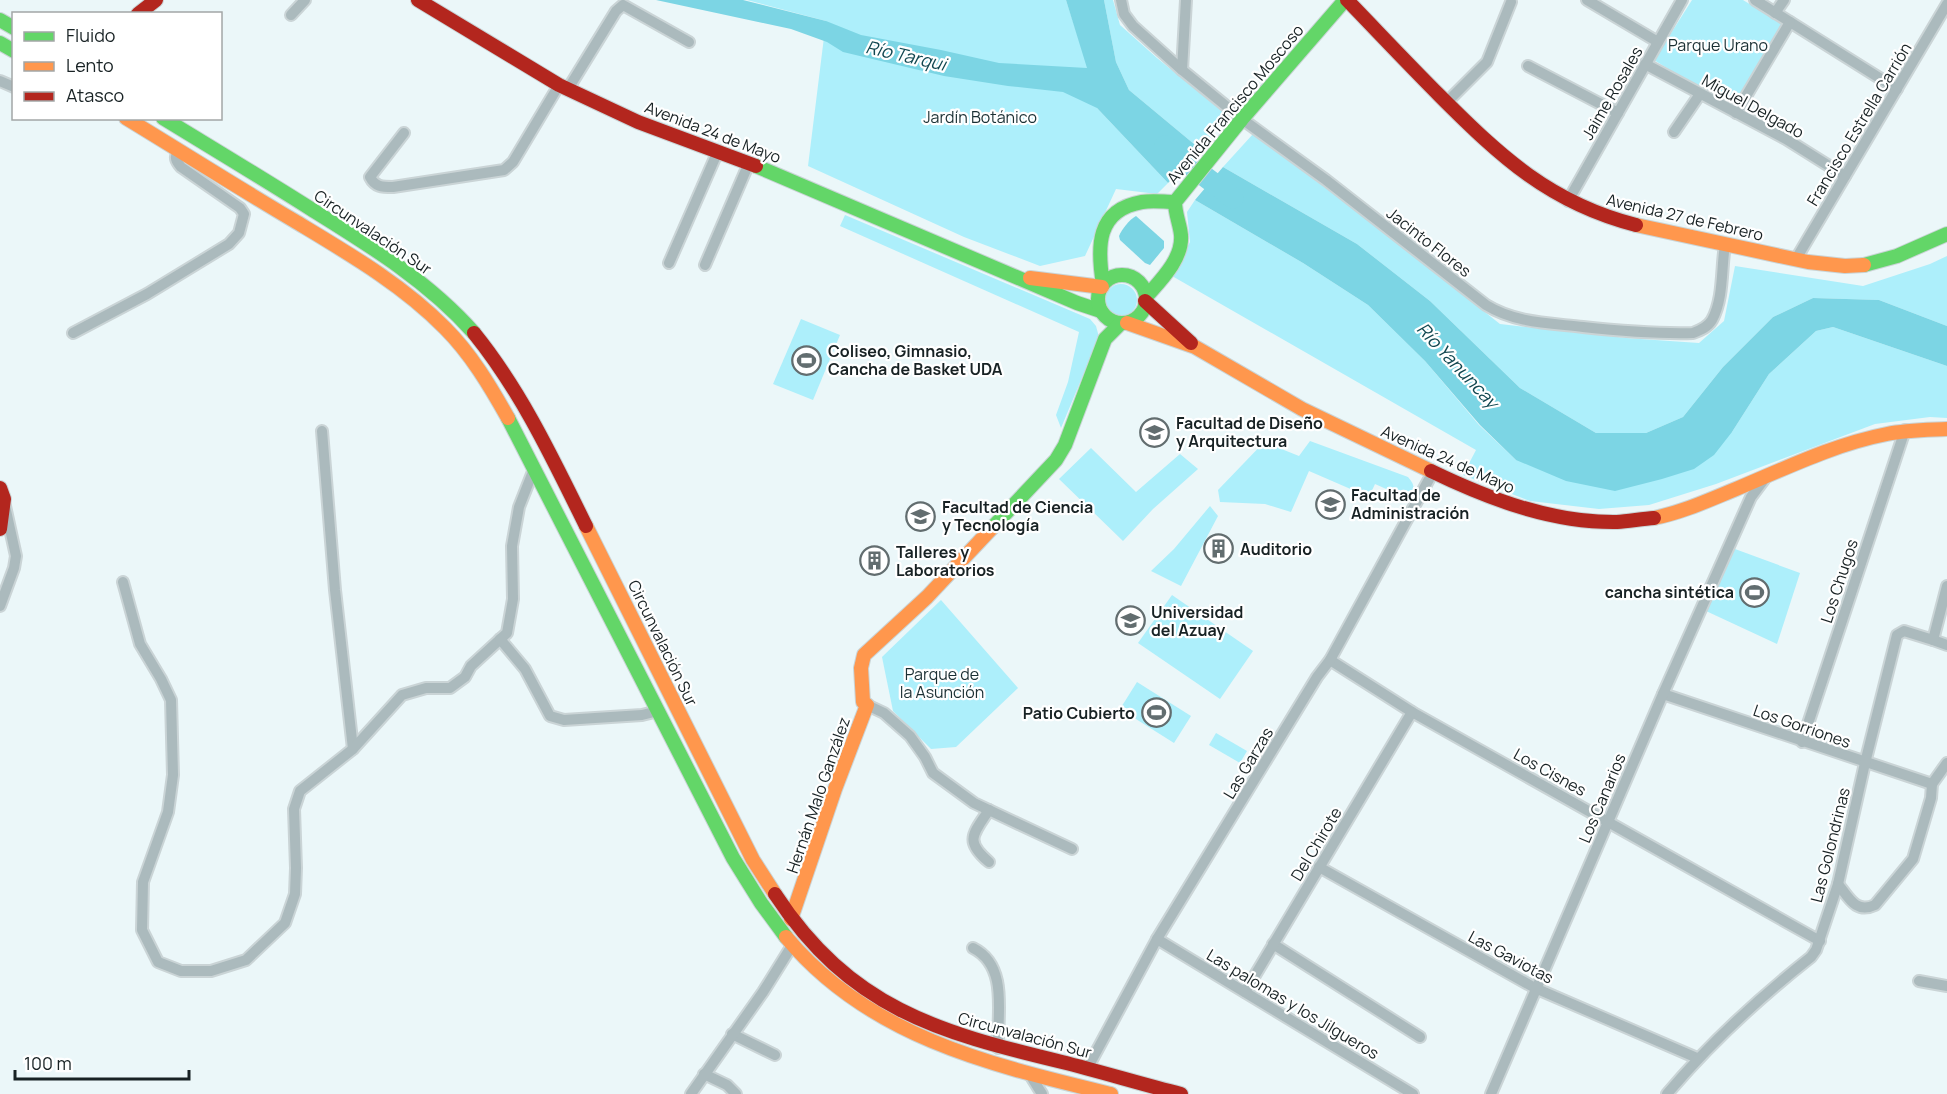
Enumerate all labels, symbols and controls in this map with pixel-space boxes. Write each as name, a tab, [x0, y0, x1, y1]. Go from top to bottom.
legend	[12, 12, 222, 120]
street label: Avenida Francisco Moscoso	[1162, 19, 1308, 189]
text: Fluido	[66, 23, 115, 47]
water label: Río Tarqui	[864, 34, 951, 76]
park label: Parque Urano	[1668, 34, 1768, 56]
street label: Francisco Estrella Carrión	[1801, 38, 1917, 210]
street label: Jaime Rosales	[1576, 42, 1648, 144]
text: Lento	[66, 53, 114, 77]
street label: Miguel Delgado	[1698, 69, 1808, 143]
text: Atasco	[66, 83, 124, 107]
street label: Avenida 24 de Mayo	[642, 96, 784, 168]
park label: Jardín Botánico	[923, 106, 1037, 128]
street label: Circunvalación Sur	[310, 184, 436, 280]
street label: Avenida 27 de Febrero	[1604, 188, 1766, 246]
street label: Jacinto Flores	[1382, 202, 1476, 282]
water label: Río Yanuncay	[1412, 317, 1506, 415]
place label: Coliseo, Gimnasio, Cancha de Basket UDA	[828, 340, 1003, 380]
sports icon: Coliseo, Gimnasio, Cancha de Basket UDA	[791, 344, 823, 376]
place label: Facultad de Diseño y Arquitectura	[1176, 412, 1323, 452]
school or university icon: Facultad de Diseño y Arquitectura	[1139, 416, 1171, 448]
street label: Avenida 24 de Mayo	[1378, 420, 1518, 498]
place label: Facultad de Administración	[1351, 484, 1469, 524]
school or university icon: Facultad de Administración	[1314, 488, 1346, 520]
place label: Facultad de Ciencia y Tecnología	[942, 496, 1093, 536]
school or university icon: Facultad de Ciencia y Tecnología	[905, 500, 937, 532]
building icon: Auditorio	[1203, 533, 1235, 565]
street label: Los Chugos	[1815, 536, 1863, 626]
place label: Auditorio	[1240, 538, 1312, 560]
place label: Talleres y Laboratorios	[896, 541, 995, 581]
building icon: Talleres y Laboratorios	[859, 545, 891, 577]
street label: Circunvalación Sur	[623, 576, 703, 710]
sports icon: cancha sintética	[1739, 576, 1771, 608]
place label: cancha sintética	[1605, 581, 1734, 603]
place label: Universidad del Azuay	[1151, 601, 1243, 641]
school or university icon: Universidad del Azuay	[1114, 605, 1146, 637]
park label: Parque de la Asunción	[900, 663, 984, 703]
sports icon: Patio Cubierto	[1140, 697, 1172, 729]
street label: Los Gorriones	[1750, 699, 1854, 753]
place label: Patio Cubierto	[1023, 702, 1135, 724]
street label: Hernán Malo Ganzález	[781, 714, 855, 876]
street label: Las Garzas	[1218, 723, 1278, 803]
street label: Los Cisnes	[1510, 743, 1590, 801]
street label: Los Canarios	[1573, 750, 1631, 846]
street label: Las Golondrinas	[1805, 785, 1855, 905]
street label: Del Chirote	[1285, 803, 1347, 885]
street label: Las Gaviotas	[1465, 925, 1557, 989]
street label: Las palomas y los Jilgueros	[1203, 944, 1383, 1064]
street label: Circunvalación Sur	[956, 1007, 1094, 1063]
scale bar	[15, 1043, 189, 1081]
text: 100 m	[24, 1051, 72, 1075]

